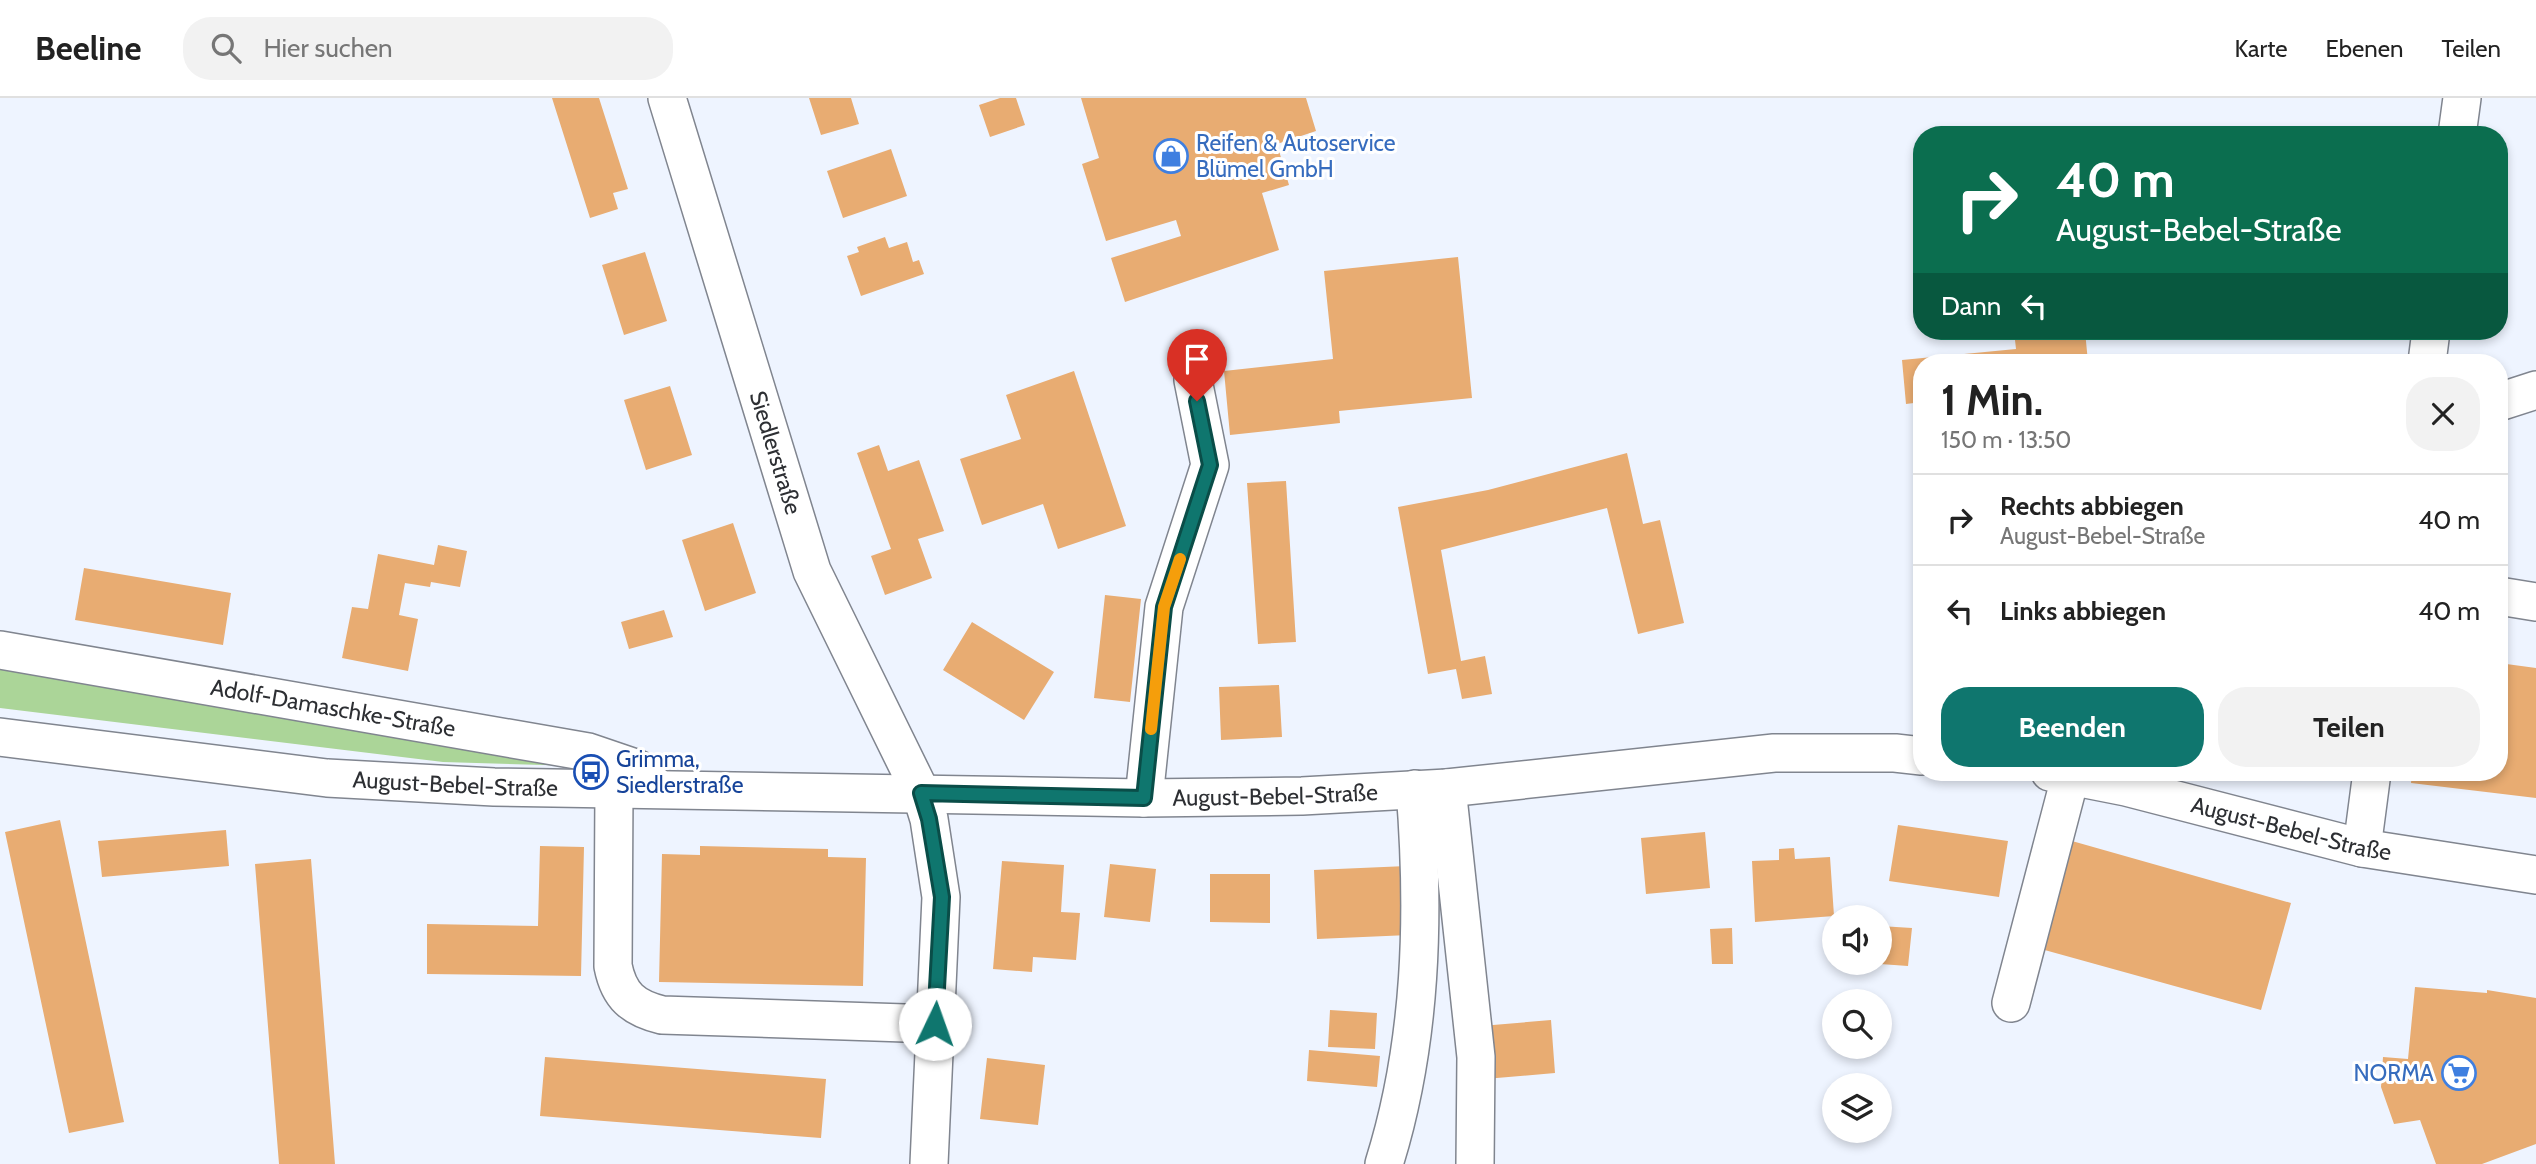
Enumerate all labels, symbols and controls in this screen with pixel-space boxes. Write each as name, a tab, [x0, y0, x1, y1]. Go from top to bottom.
search box	[183, 17, 673, 80]
text: Beeline	[35, 28, 141, 68]
icon: search	[207, 29, 245, 67]
text: Hier suchen	[263, 32, 393, 64]
text: Karte	[2234, 34, 2287, 63]
text: Ebenen	[2325, 34, 2403, 63]
text: Teilen	[2441, 34, 2501, 63]
place label: Reifen & Autoservice Blümel GmbH	[1196, 129, 1396, 183]
shop icon: Reifen & Autoservice Blümel GmbH	[1152, 137, 1190, 175]
text: 40 m	[2056, 150, 2175, 209]
icon: right	[1941, 154, 2032, 245]
text: August-Bebel-Straße	[2056, 210, 2342, 249]
icon: left	[2015, 287, 2053, 325]
text: Dann	[1941, 290, 2001, 322]
pin	[1167, 329, 1227, 401]
icon: arrive	[1178, 340, 1216, 378]
text: 1 Min.	[1941, 374, 2043, 426]
button: close	[2406, 377, 2480, 451]
street label: Siedlerstraße	[744, 388, 808, 518]
text: 150 m · 13:50	[1941, 426, 2071, 454]
text: Rechts abbiegen	[2000, 490, 2184, 522]
icon: right	[1941, 501, 1979, 539]
text: 40 m	[2418, 504, 2480, 536]
text: August-Bebel-Straße	[2000, 522, 2205, 550]
icon: left	[1941, 592, 1979, 630]
text: Links abbiegen	[2000, 595, 2166, 627]
text: 40 m	[2418, 595, 2480, 627]
street label: Adolf-Damaschke-Straße	[209, 673, 458, 743]
button: Beenden	[1941, 687, 2204, 767]
button: Teilen	[2218, 687, 2480, 767]
place label: Grimma, Siedlerstraße	[616, 745, 744, 799]
bus stop icon: Grimma, Siedlerstraße	[572, 753, 610, 791]
street label: August-Bebel-Straße	[352, 765, 558, 802]
street label: August-Bebel-Straße	[1172, 778, 1379, 812]
street label: August-Bebel-Straße	[2188, 790, 2394, 866]
map controls	[1822, 905, 1892, 1143]
button: sound	[1822, 905, 1892, 975]
position arrow	[898, 987, 972, 1061]
button: search	[1822, 989, 1892, 1059]
supermarket icon: NORMA	[2440, 1054, 2478, 1092]
place label: NORMA	[2353, 1059, 2434, 1087]
button: layers	[1822, 1073, 1892, 1143]

